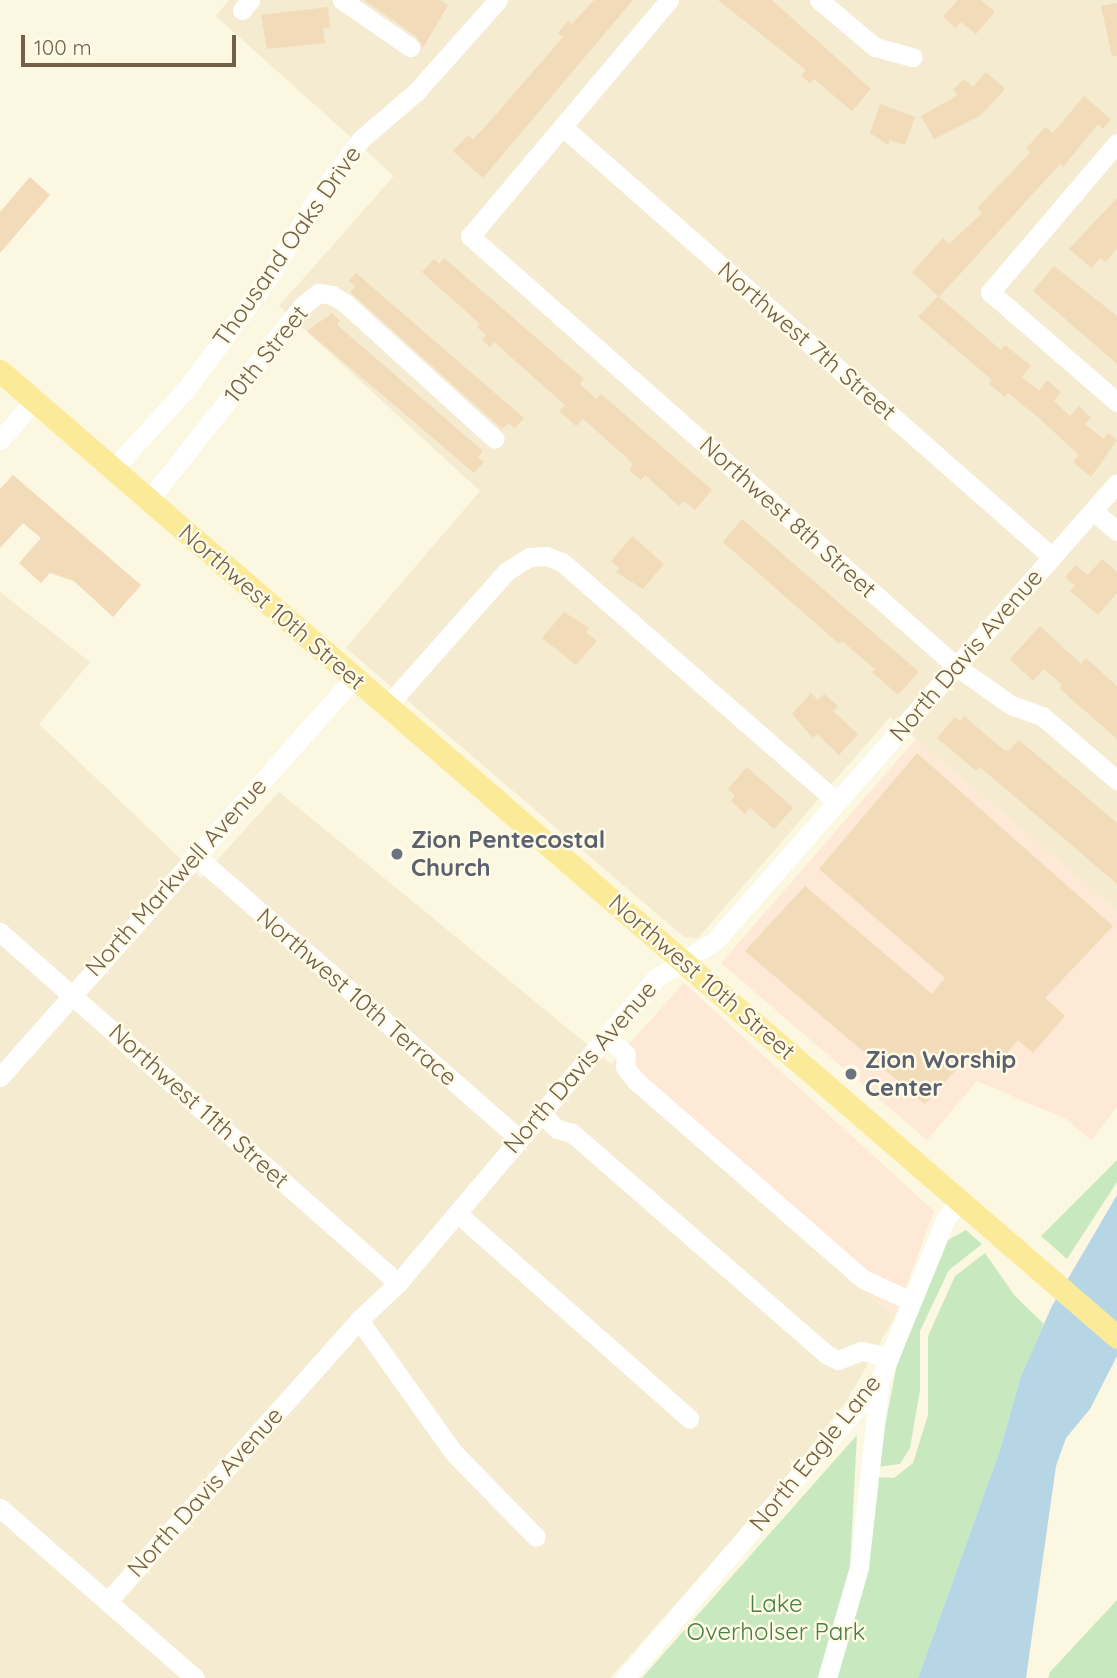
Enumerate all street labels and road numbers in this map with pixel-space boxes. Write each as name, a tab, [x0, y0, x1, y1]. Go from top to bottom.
street label: Thousand Oaks Drive	[207, 140, 367, 352]
street label: Northwest 7th Street	[712, 256, 902, 426]
street label: 10th Street	[218, 299, 314, 409]
street label: Northwest 8th Street	[694, 430, 882, 604]
street label: Northwest 10th Street	[173, 518, 371, 696]
street label: North Davis Avenue	[883, 563, 1049, 747]
street label: North Markwell Avenue	[79, 772, 273, 982]
street label: Northwest 10th Street	[603, 888, 801, 1066]
street label: Northwest 10th Terrace	[251, 902, 463, 1092]
street label: North Davis Avenue	[497, 975, 663, 1159]
street label: Northwest 11th Street	[103, 1018, 295, 1194]
street label: North Eagle Lane	[743, 1369, 887, 1537]
street label: North Davis Avenue	[121, 1401, 289, 1583]

